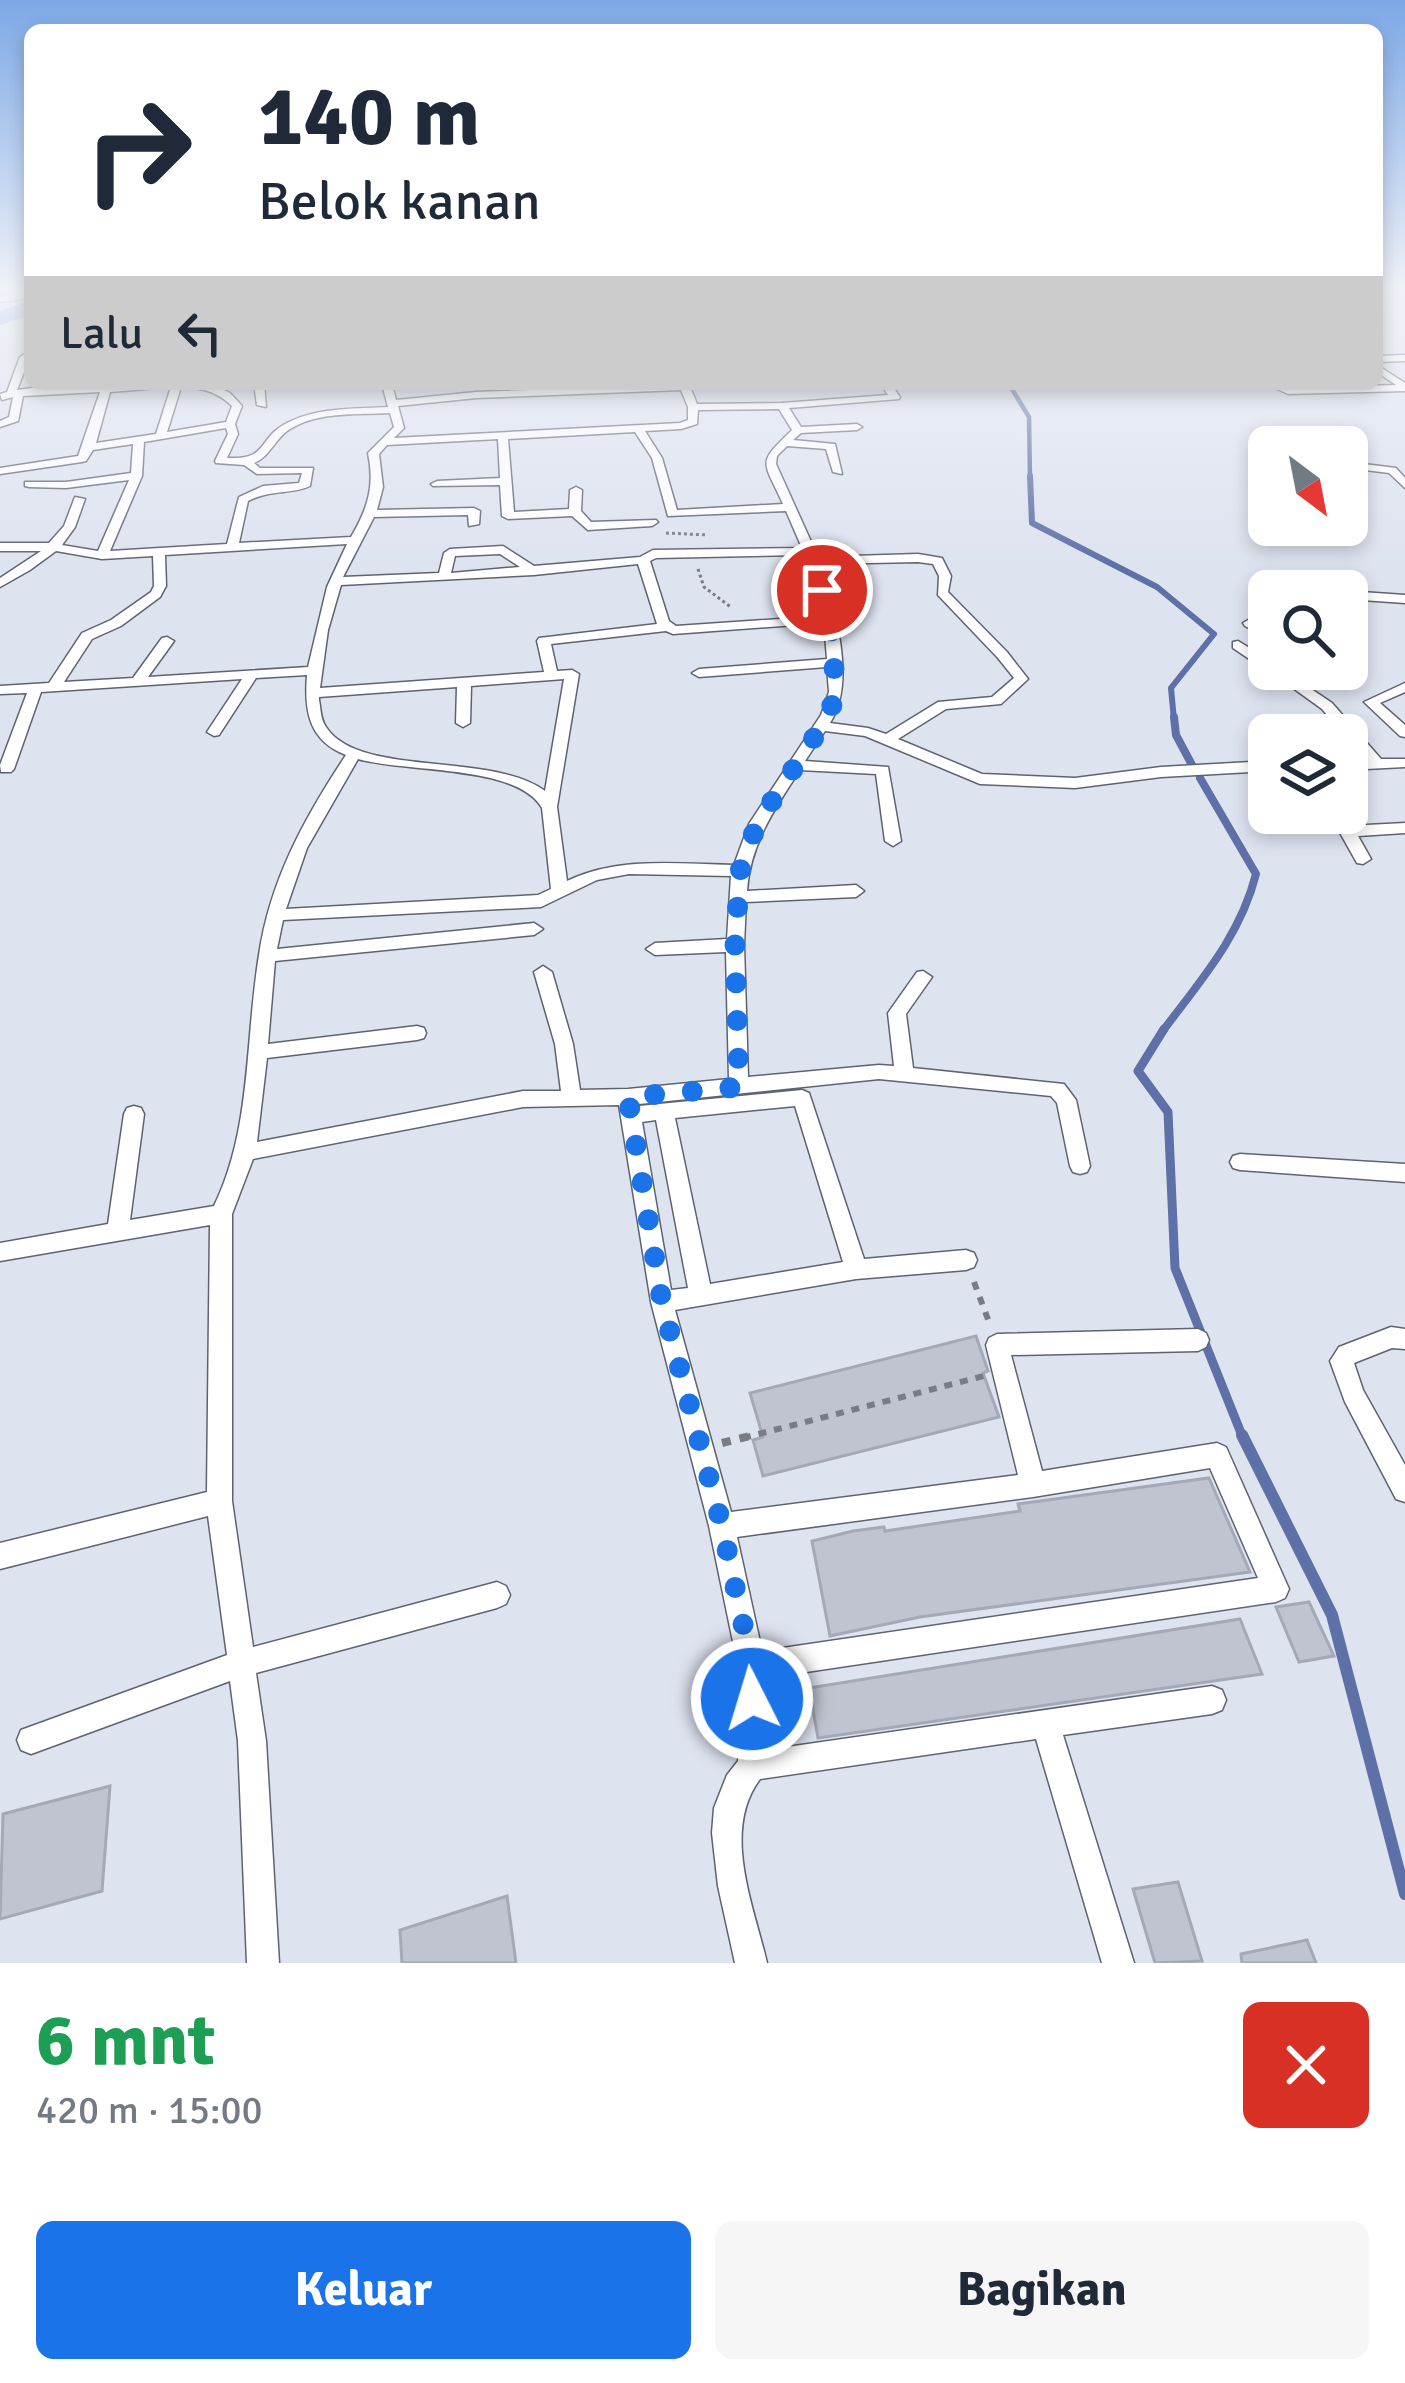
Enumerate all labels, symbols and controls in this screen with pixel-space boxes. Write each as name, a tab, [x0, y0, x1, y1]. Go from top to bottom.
text: 140 m	[258, 65, 480, 169]
icon: right	[60, 72, 216, 228]
text: Belok kanan	[258, 168, 541, 235]
icon: left	[167, 300, 233, 366]
text: Lalu	[60, 306, 143, 361]
north arrow	[1248, 426, 1368, 546]
map controls	[1248, 426, 1368, 834]
pin	[771, 539, 873, 641]
icon: arrive	[789, 557, 855, 623]
button: search	[1248, 570, 1368, 690]
button: layers	[1248, 714, 1368, 834]
position arrow	[689, 1636, 815, 1762]
text: 6 mnt	[36, 1996, 215, 2085]
button: close	[1243, 2002, 1369, 2128]
text: 420 m · 15:00	[36, 2086, 263, 2134]
button: Keluar	[36, 2221, 691, 2359]
button: Bagikan	[715, 2221, 1369, 2359]

